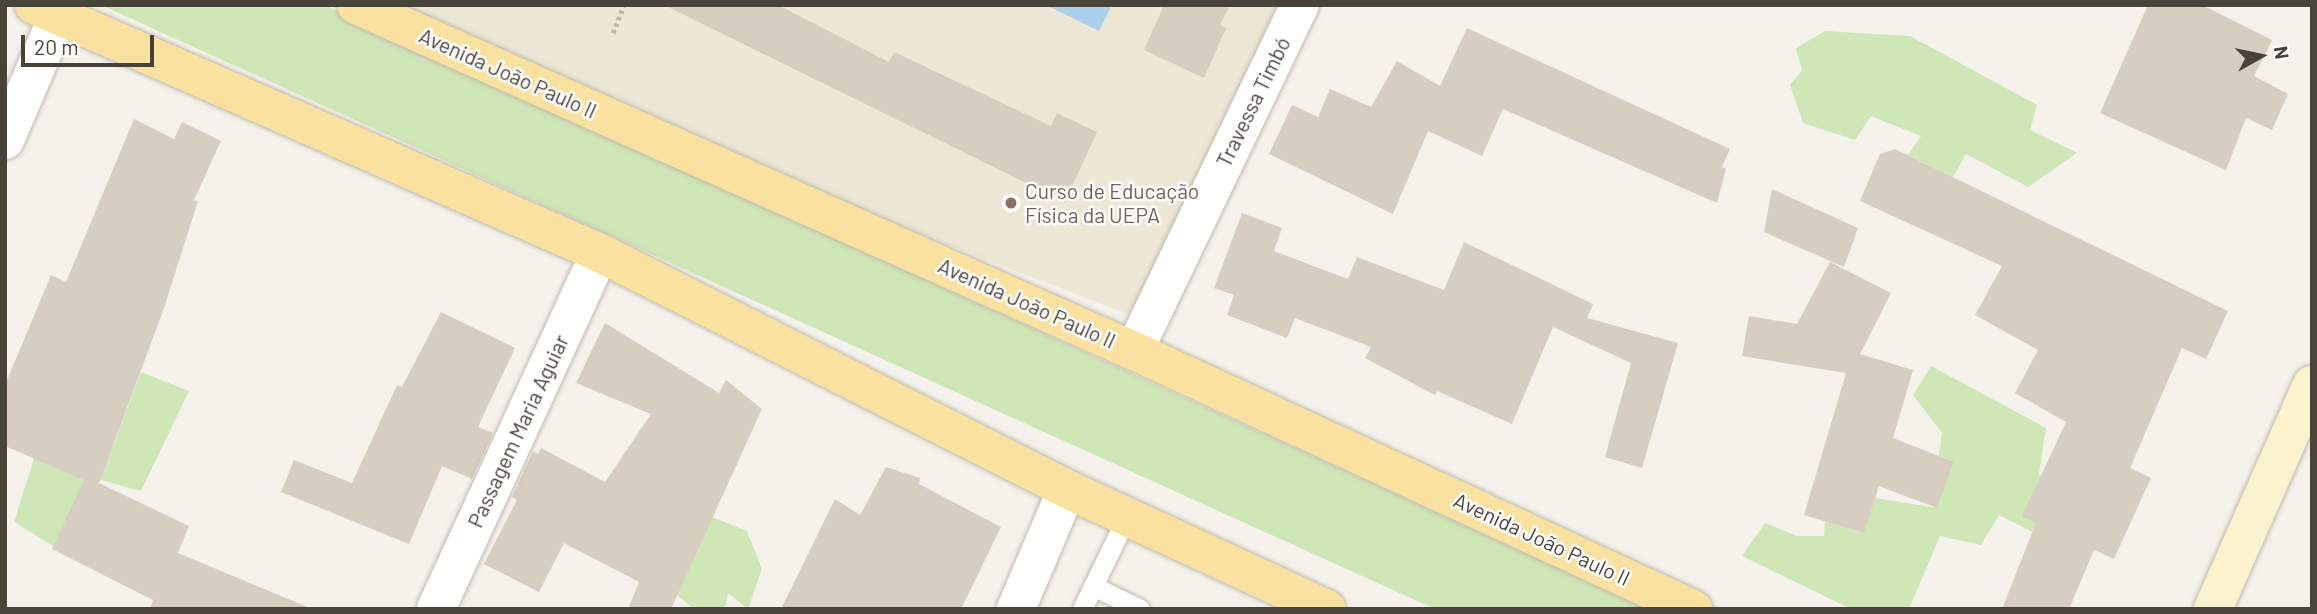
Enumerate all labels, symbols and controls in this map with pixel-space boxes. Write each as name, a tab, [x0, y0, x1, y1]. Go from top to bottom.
scale bar	[24, 21, 158, 65]
north arrow	[2226, 21, 2296, 91]
street label: Avenida João Paulo II	[415, 23, 601, 123]
street label: Travessa Timbó	[1211, 33, 1295, 171]
text: 20 m	[34, 34, 79, 59]
text: N	[2270, 45, 2295, 61]
place label: Curso de Educação Física da UEPA	[1025, 178, 1199, 228]
marker: Curso de Educação Física da UEPA	[1003, 195, 1019, 211]
street label: Avenida João Paulo II	[934, 253, 1120, 353]
street label: Passagem Maria Aguiar	[462, 331, 574, 531]
street label: Avenida João Paulo II	[1450, 487, 1634, 591]

